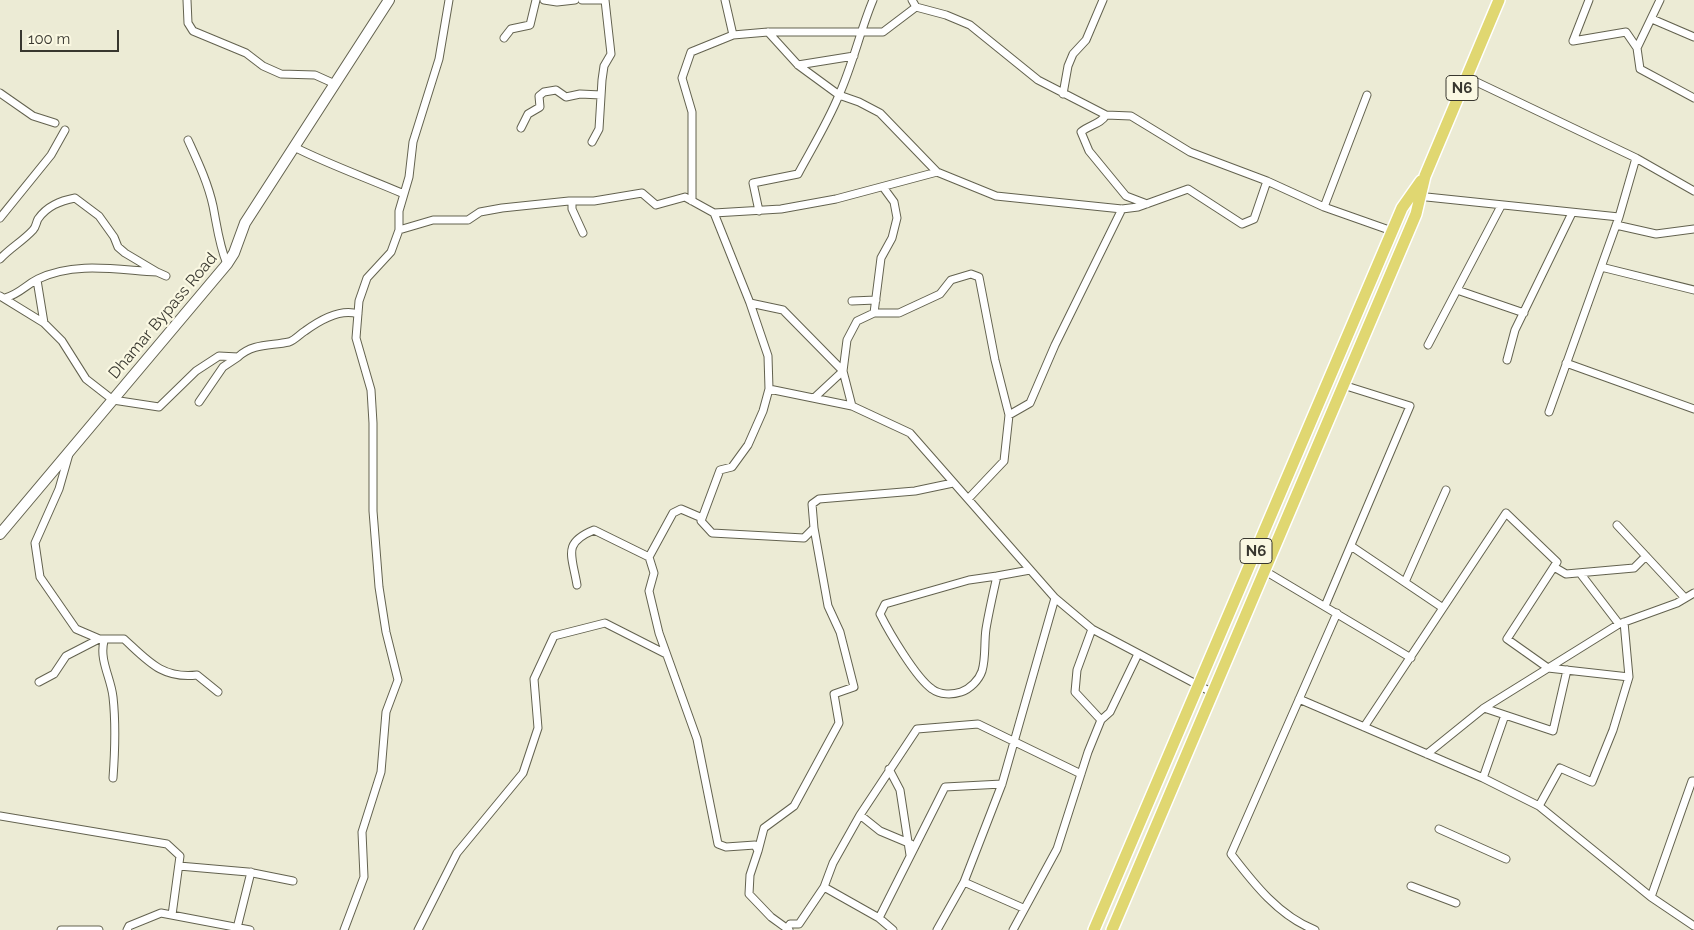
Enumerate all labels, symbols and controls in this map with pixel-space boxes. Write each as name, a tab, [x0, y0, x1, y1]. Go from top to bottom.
scale bar	[22, 20, 121, 52]
text: 100 m	[28, 30, 70, 48]
road number: N6	[1446, 76, 1478, 100]
street label: Dhamar Bypass Road	[105, 249, 221, 383]
road number: N6	[1240, 538, 1272, 564]

